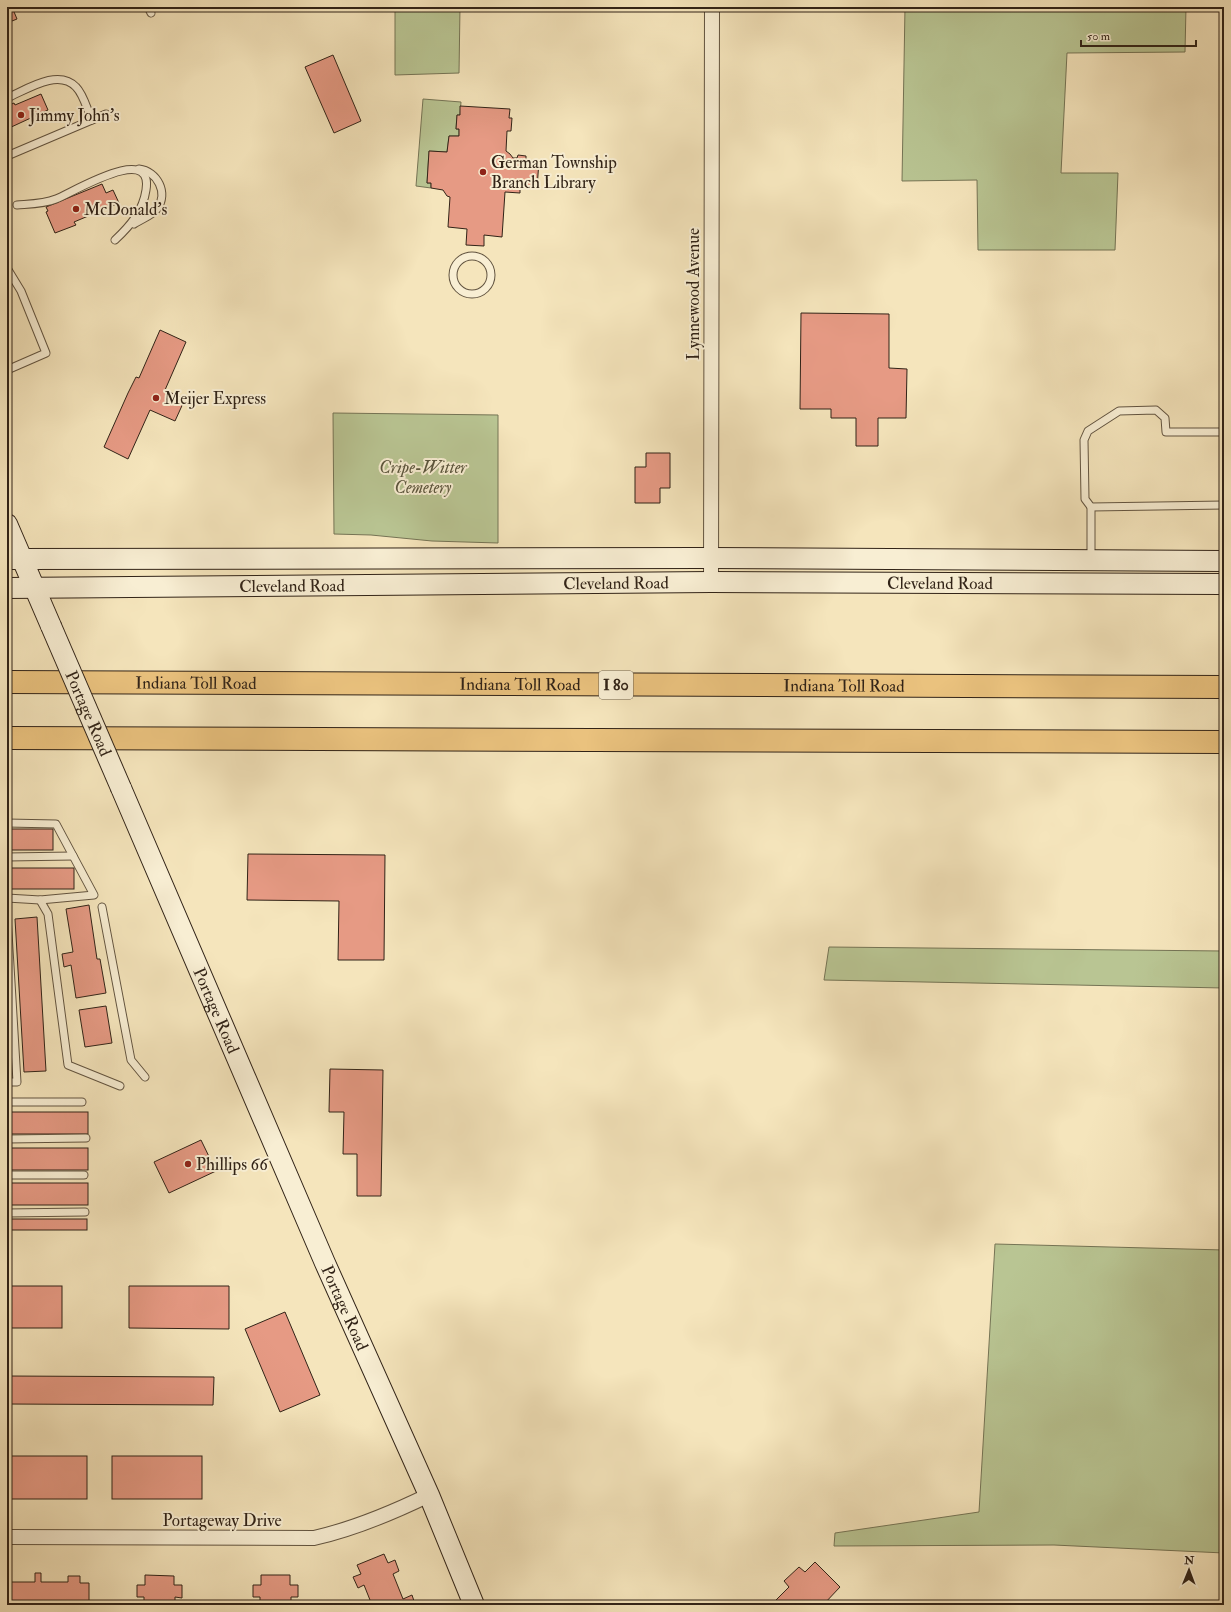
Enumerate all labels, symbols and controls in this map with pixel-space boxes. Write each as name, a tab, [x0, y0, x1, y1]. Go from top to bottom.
scale bar	[1081, 22, 1196, 48]
text: 50 m	[1087, 29, 1111, 44]
place label: Jimmy John's	[28, 105, 120, 127]
marker: Jimmy John's	[16, 110, 26, 120]
place label: German Township Branch Library	[491, 152, 617, 194]
marker: German Township Branch Library	[478, 167, 488, 177]
place label: McDonald's	[84, 199, 167, 220]
marker: McDonald's	[71, 204, 81, 214]
street label: Lynnewood Avenue	[683, 228, 705, 360]
place label: Meijer Express	[164, 388, 266, 410]
marker: Meijer Express	[151, 393, 161, 403]
park label: Cripe-Witter Cemetery	[379, 457, 468, 498]
street label: Cleveland Road	[563, 572, 670, 594]
street label: Cleveland Road	[887, 572, 994, 594]
street label: Cleveland Road	[239, 575, 346, 597]
street label: Portage Road	[61, 667, 117, 760]
road number: I 80	[599, 671, 633, 699]
street label: Indiana Toll Road	[135, 672, 257, 694]
street label: Indiana Toll Road	[459, 673, 581, 695]
street label: Indiana Toll Road	[783, 675, 905, 696]
street label: Portage Road	[189, 964, 244, 1057]
place label: Phillips 66	[196, 1154, 269, 1176]
marker: Phillips 66	[183, 1159, 193, 1169]
street label: Portage Road	[317, 1262, 374, 1354]
street label: Portageway Drive	[162, 1510, 282, 1532]
north arrow	[1169, 1550, 1209, 1590]
text: N	[1183, 1554, 1195, 1567]

